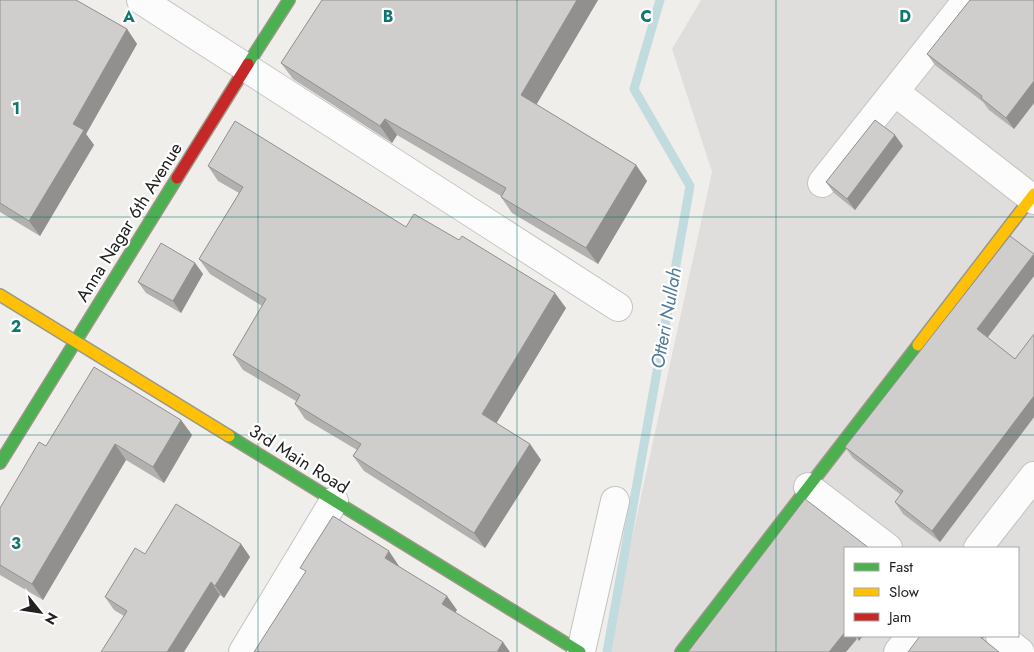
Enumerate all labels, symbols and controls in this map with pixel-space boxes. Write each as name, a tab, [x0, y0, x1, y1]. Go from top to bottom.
text: A	[122, 5, 135, 28]
text: B	[383, 5, 393, 28]
text: C	[640, 5, 652, 28]
text: D	[899, 5, 911, 28]
text: 1	[12, 97, 20, 120]
street label: Anna Nagar 6th Avenue	[69, 137, 189, 307]
water label: Otteri Nullah	[644, 265, 688, 371]
text: 2	[11, 315, 21, 338]
street label: 3rd Main Road	[244, 418, 354, 500]
text: 3	[11, 532, 21, 555]
legend	[844, 547, 1019, 637]
text: Fast	[889, 556, 913, 578]
text: Slow	[889, 581, 920, 603]
north arrow	[15, 587, 65, 637]
text: Jam	[887, 606, 912, 628]
text: N	[40, 609, 63, 628]

